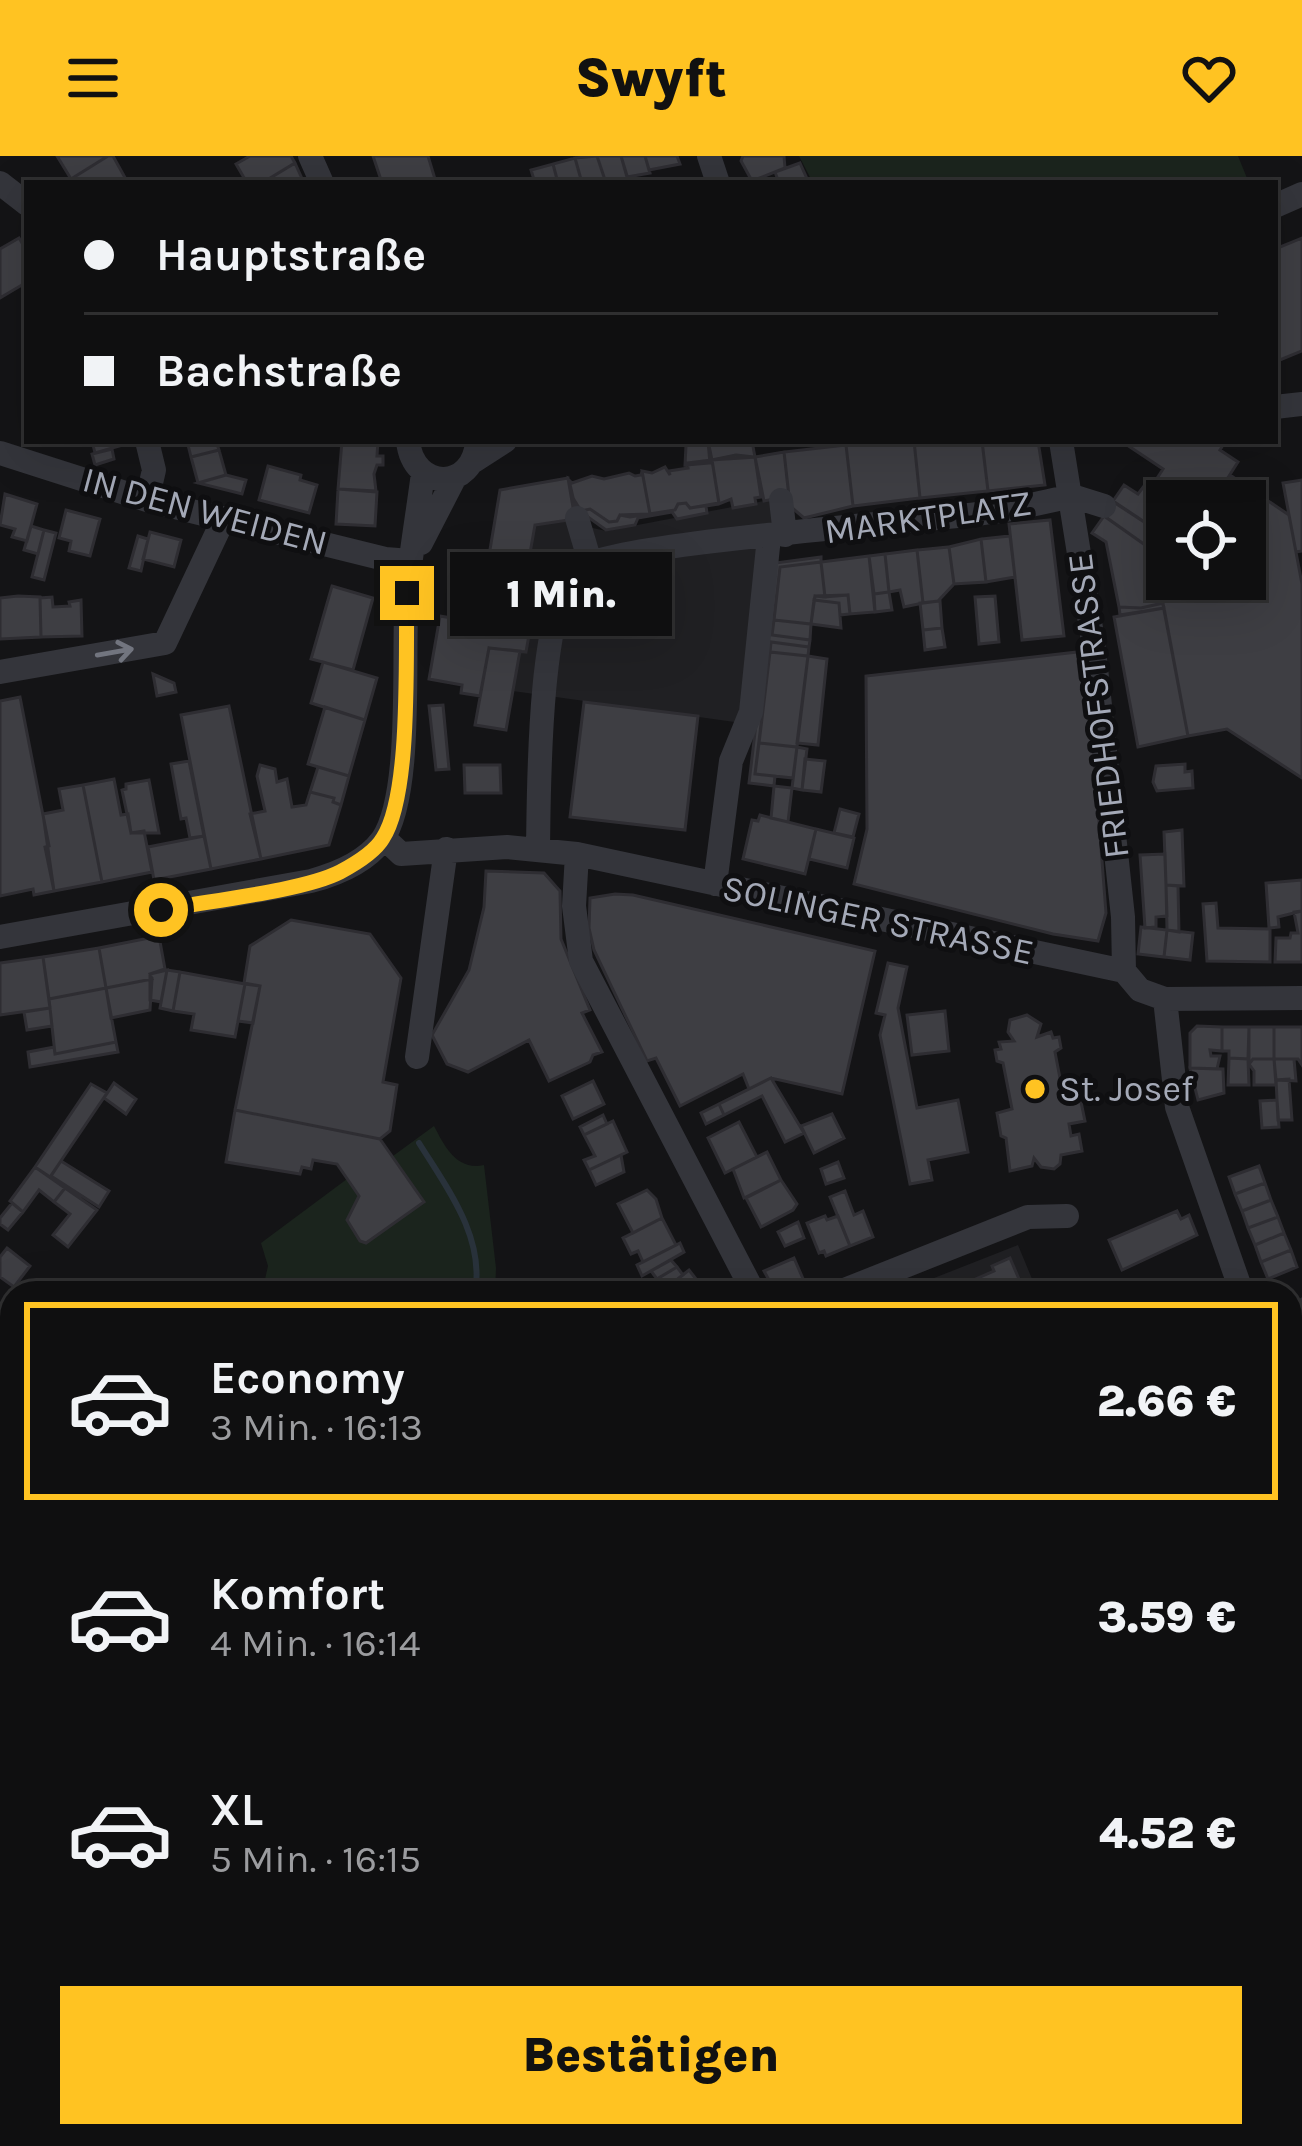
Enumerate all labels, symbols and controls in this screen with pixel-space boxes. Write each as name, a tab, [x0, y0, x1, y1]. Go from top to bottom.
icon: menu	[60, 45, 126, 111]
icon: heart	[1176, 45, 1242, 111]
text: Swyft	[575, 46, 727, 110]
text: Hauptstraße	[156, 229, 426, 281]
text: Bachstraße	[156, 345, 402, 397]
street label: IN DEN WEIDEN	[78, 458, 332, 564]
map controls	[1146, 480, 1266, 600]
button: locate	[1146, 480, 1266, 600]
street label: MARKTPLATZ	[822, 482, 1034, 552]
callout: 1 Min.	[449, 551, 671, 635]
street label: FRIEDHOFSTRASSE	[1058, 551, 1138, 861]
route end	[380, 566, 434, 620]
text: 1 Min.	[506, 571, 616, 617]
one-way arrow	[95, 639, 134, 662]
street label: SOLINGER STRASSE	[719, 867, 1037, 973]
route start	[134, 883, 188, 937]
place label: St. Josef	[1059, 1068, 1194, 1110]
marker: St. Josef	[1022, 1076, 1048, 1102]
icon: car	[66, 1347, 174, 1455]
text: Economy	[210, 1352, 405, 1404]
text: 2.66 €	[1097, 1375, 1236, 1427]
text: 3 Min. · 16:13	[210, 1404, 423, 1450]
icon: car	[66, 1563, 174, 1671]
text: Komfort	[210, 1568, 385, 1620]
text: 3.59 €	[1098, 1591, 1236, 1643]
text: 4 Min. · 16:14	[210, 1620, 421, 1666]
icon: car	[66, 1779, 174, 1887]
text: XL	[210, 1784, 263, 1836]
text: 4.52 €	[1099, 1807, 1236, 1859]
text: 5 Min. · 16:15	[210, 1836, 421, 1882]
button: Bestätigen	[60, 1986, 1242, 2124]

